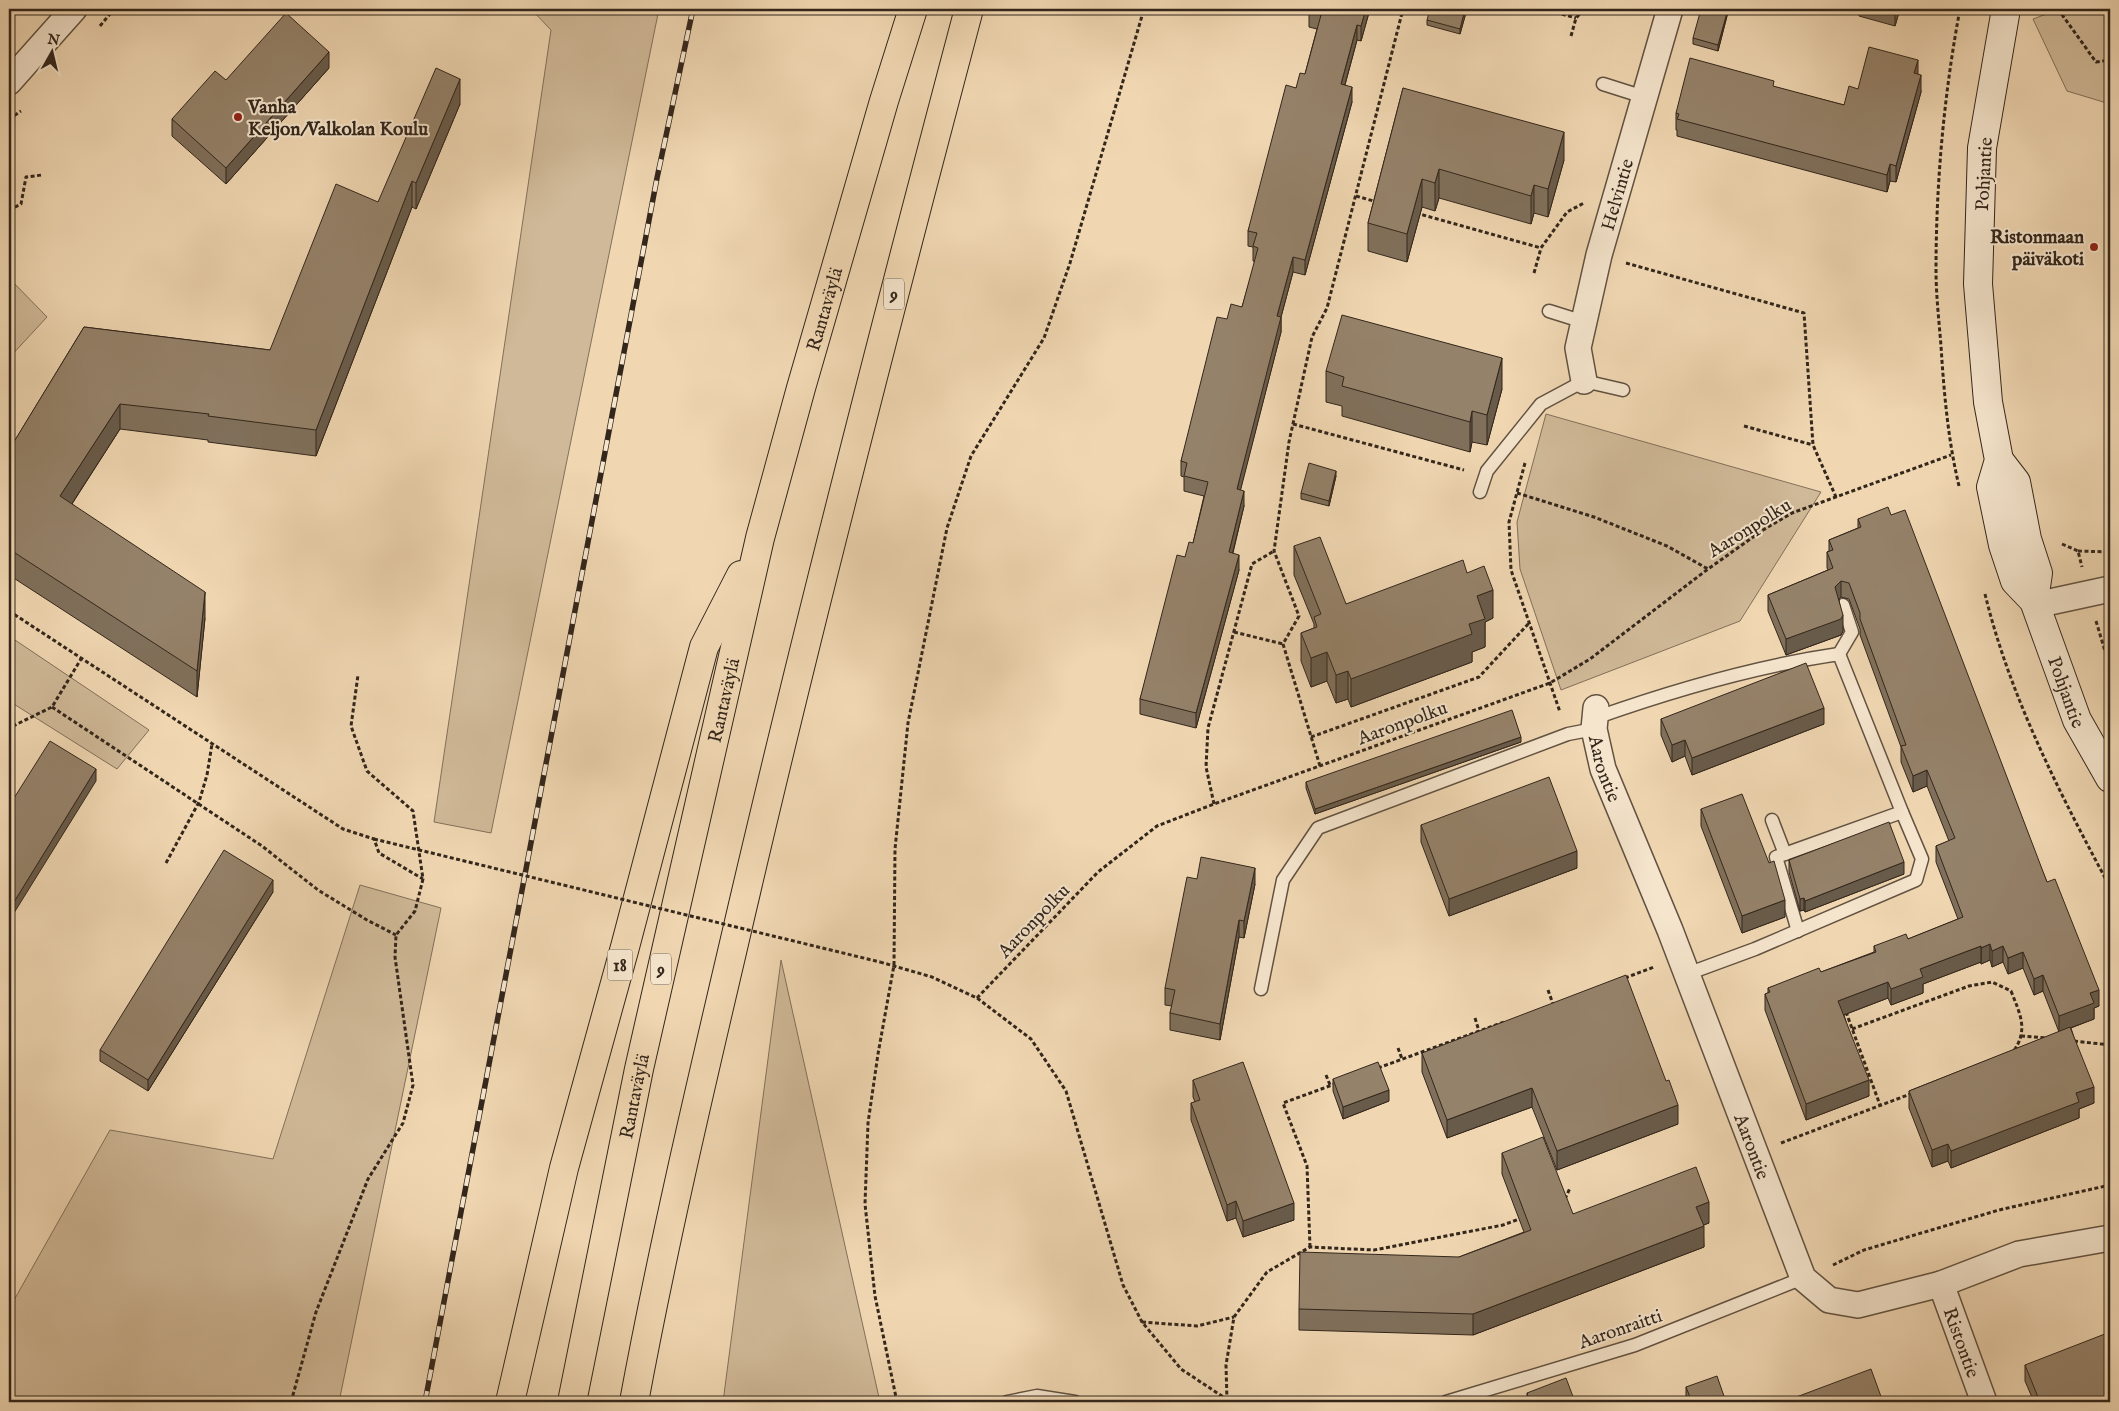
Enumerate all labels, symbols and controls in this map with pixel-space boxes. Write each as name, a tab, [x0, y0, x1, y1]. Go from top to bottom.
north arrow	[28, 28, 78, 78]
text: N	[45, 30, 61, 50]
place label: Vanha Keljon/Valkolan Koulu	[247, 96, 428, 142]
marker: Vanha Keljon/Valkolan Koulu	[232, 111, 244, 123]
street label: Pohjantie	[1971, 136, 1999, 212]
street label: Helvintie	[1597, 156, 1640, 234]
place label: Ristonmaan päiväkoti	[1990, 226, 2084, 272]
marker: Ristonmaan päiväkoti	[2088, 241, 2100, 253]
street label: Rantaväylä	[802, 264, 849, 354]
road number: 9	[884, 278, 904, 310]
street label: Aaronpolku	[1703, 494, 1796, 564]
street label: Pohjantie	[2041, 654, 2089, 733]
street label: Rantaväylä	[704, 655, 746, 745]
street label: Aaronpolku	[1353, 696, 1451, 752]
street label: Aarontie	[1582, 732, 1625, 806]
street label: Aaronpolku	[992, 879, 1076, 964]
road number: 18	[608, 950, 632, 980]
road number: 9	[651, 954, 671, 984]
street label: Rantaväylä	[615, 1051, 656, 1141]
street label: Aarontie	[1727, 1110, 1774, 1184]
street label: Aaronraitti	[1575, 1304, 1666, 1356]
street label: Ristontie	[1937, 1304, 1984, 1382]

